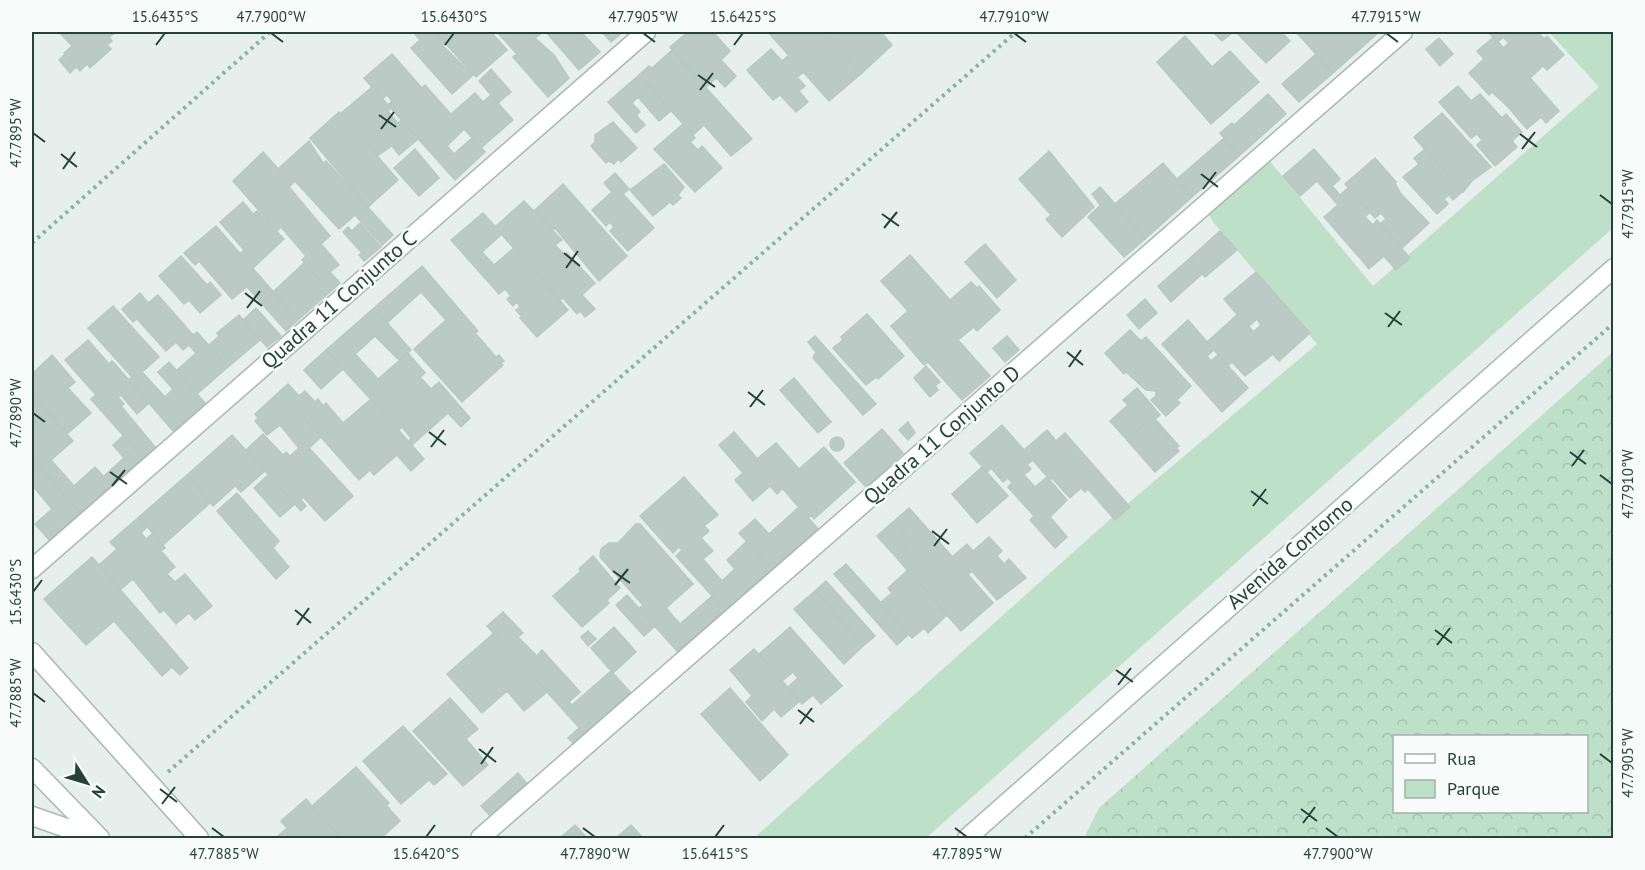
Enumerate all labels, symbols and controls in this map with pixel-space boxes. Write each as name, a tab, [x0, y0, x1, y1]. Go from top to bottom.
text: 15.6435°S	[132, 7, 198, 26]
text: 47.7900°W	[236, 7, 306, 26]
text: 15.6430°S	[421, 7, 487, 26]
text: 47.7905°W	[608, 7, 678, 26]
text: 15.6425°S	[710, 7, 776, 26]
text: 47.7910°W	[979, 7, 1049, 26]
text: 47.7915°W	[1351, 7, 1421, 26]
text: 47.7895°W	[6, 98, 25, 168]
text: 47.7915°W	[1618, 169, 1637, 239]
street label: Quadra 11 Conjunto C	[255, 225, 422, 375]
street label: Quadra 11 Conjunto D	[858, 359, 1026, 510]
text: 47.7890°W	[6, 378, 25, 448]
text: 47.7910°W	[1618, 449, 1637, 519]
street label: Avenida Contorno	[1221, 490, 1358, 615]
text: 15.6430°S	[6, 559, 25, 625]
text: 47.7885°W	[6, 658, 25, 728]
text: 47.7905°W	[1618, 728, 1637, 798]
legend	[1393, 735, 1588, 813]
text: Rua	[1447, 747, 1476, 770]
north arrow	[57, 753, 117, 813]
text: Parque	[1447, 777, 1500, 800]
text: N	[88, 782, 110, 802]
text: 47.7885°W	[189, 844, 259, 863]
text: 15.6420°S	[393, 844, 459, 863]
text: 47.7890°W	[560, 844, 630, 863]
text: 15.6415°S	[682, 844, 748, 863]
text: 47.7895°W	[932, 844, 1002, 863]
text: 47.7900°W	[1303, 844, 1373, 863]

